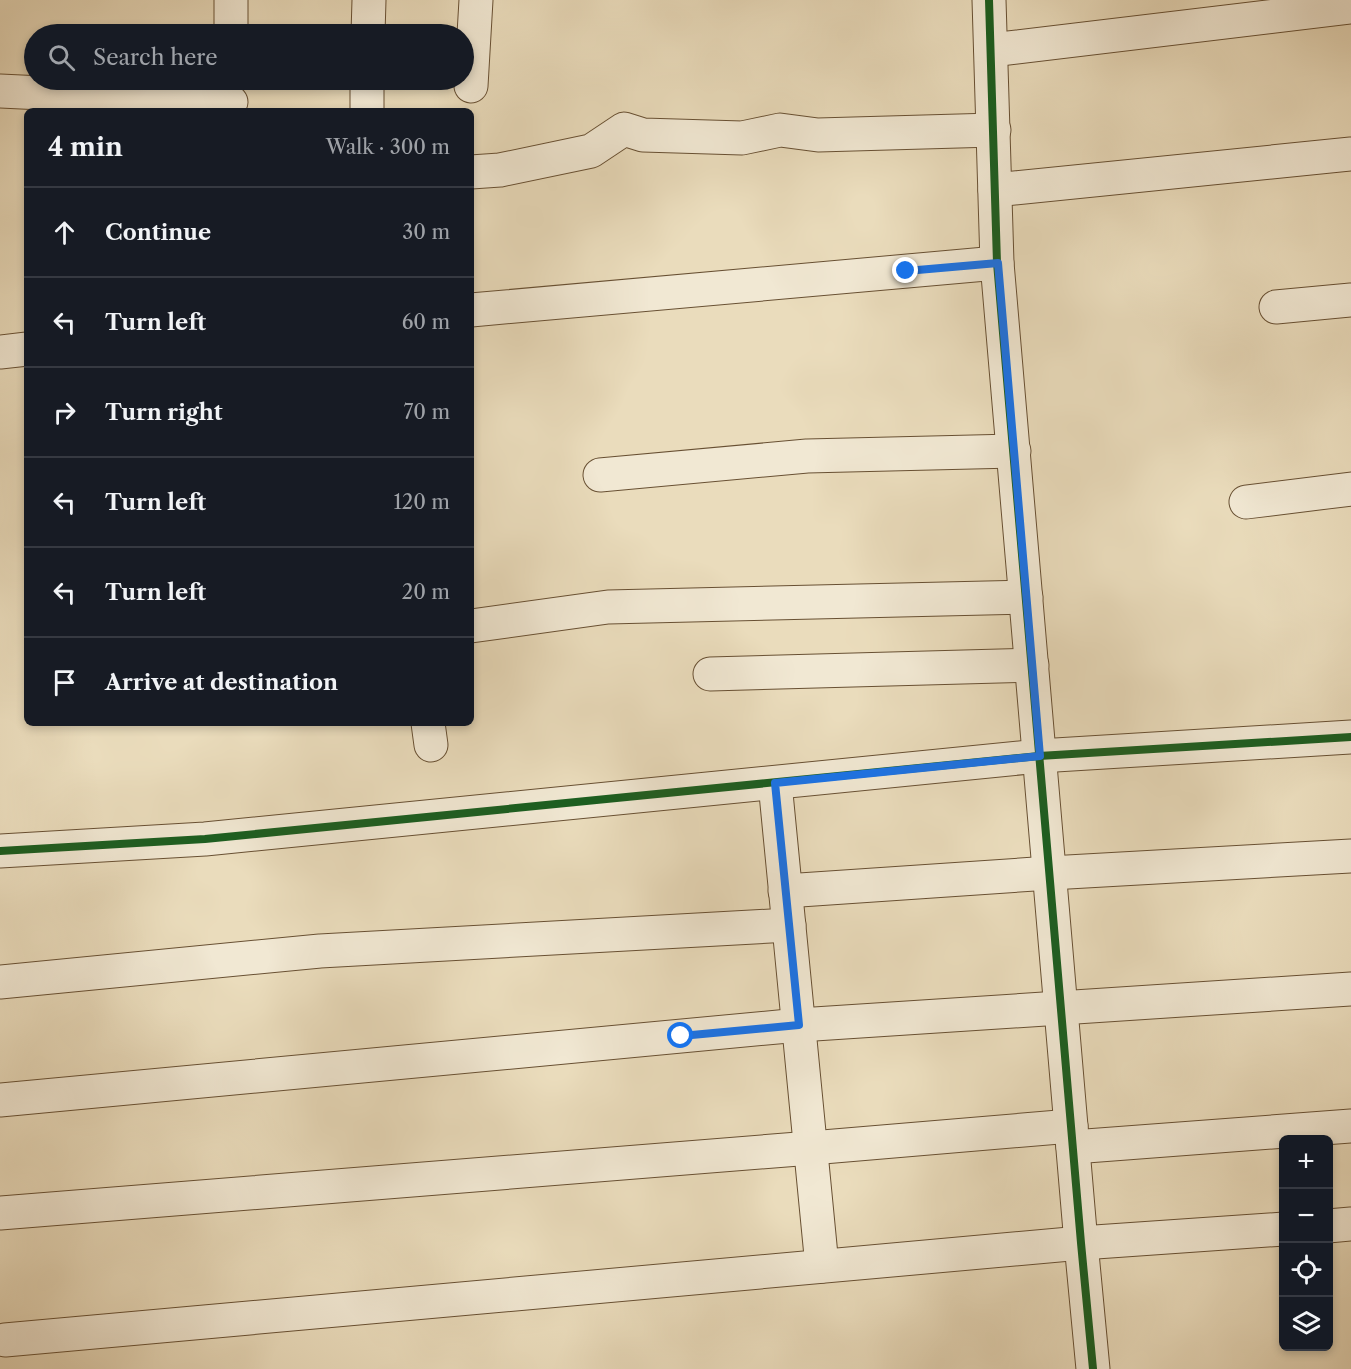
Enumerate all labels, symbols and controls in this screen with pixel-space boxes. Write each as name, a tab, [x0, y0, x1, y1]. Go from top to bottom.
search box	[24, 24, 474, 90]
icon: search	[45, 41, 78, 74]
text: Search here	[93, 44, 218, 71]
text: 4 min	[48, 131, 123, 163]
text: Walk · 300 m	[326, 135, 450, 159]
icon: ahead	[48, 216, 81, 249]
text: Continue	[105, 219, 211, 246]
text: 30 m	[402, 220, 450, 244]
route end	[892, 257, 918, 283]
icon: left	[48, 306, 81, 339]
text: Turn left	[105, 309, 206, 336]
text: 60 m	[402, 310, 450, 334]
icon: right	[48, 396, 81, 429]
text: Turn right	[105, 399, 223, 426]
text: 70 m	[404, 400, 450, 424]
icon: left	[48, 486, 81, 519]
text: Turn left	[105, 489, 206, 516]
text: 120 m	[393, 490, 450, 514]
icon: left	[48, 576, 81, 609]
text: Turn left	[105, 579, 206, 606]
text: 20 m	[402, 580, 450, 604]
icon: arrive	[48, 666, 81, 699]
text: Arrive at destination	[105, 669, 338, 696]
route start	[667, 1022, 693, 1048]
map controls	[1279, 1135, 1333, 1351]
button: +	[1279, 1135, 1333, 1189]
button: −	[1279, 1189, 1333, 1243]
button: locate	[1279, 1243, 1333, 1297]
button: layers	[1279, 1297, 1333, 1351]

